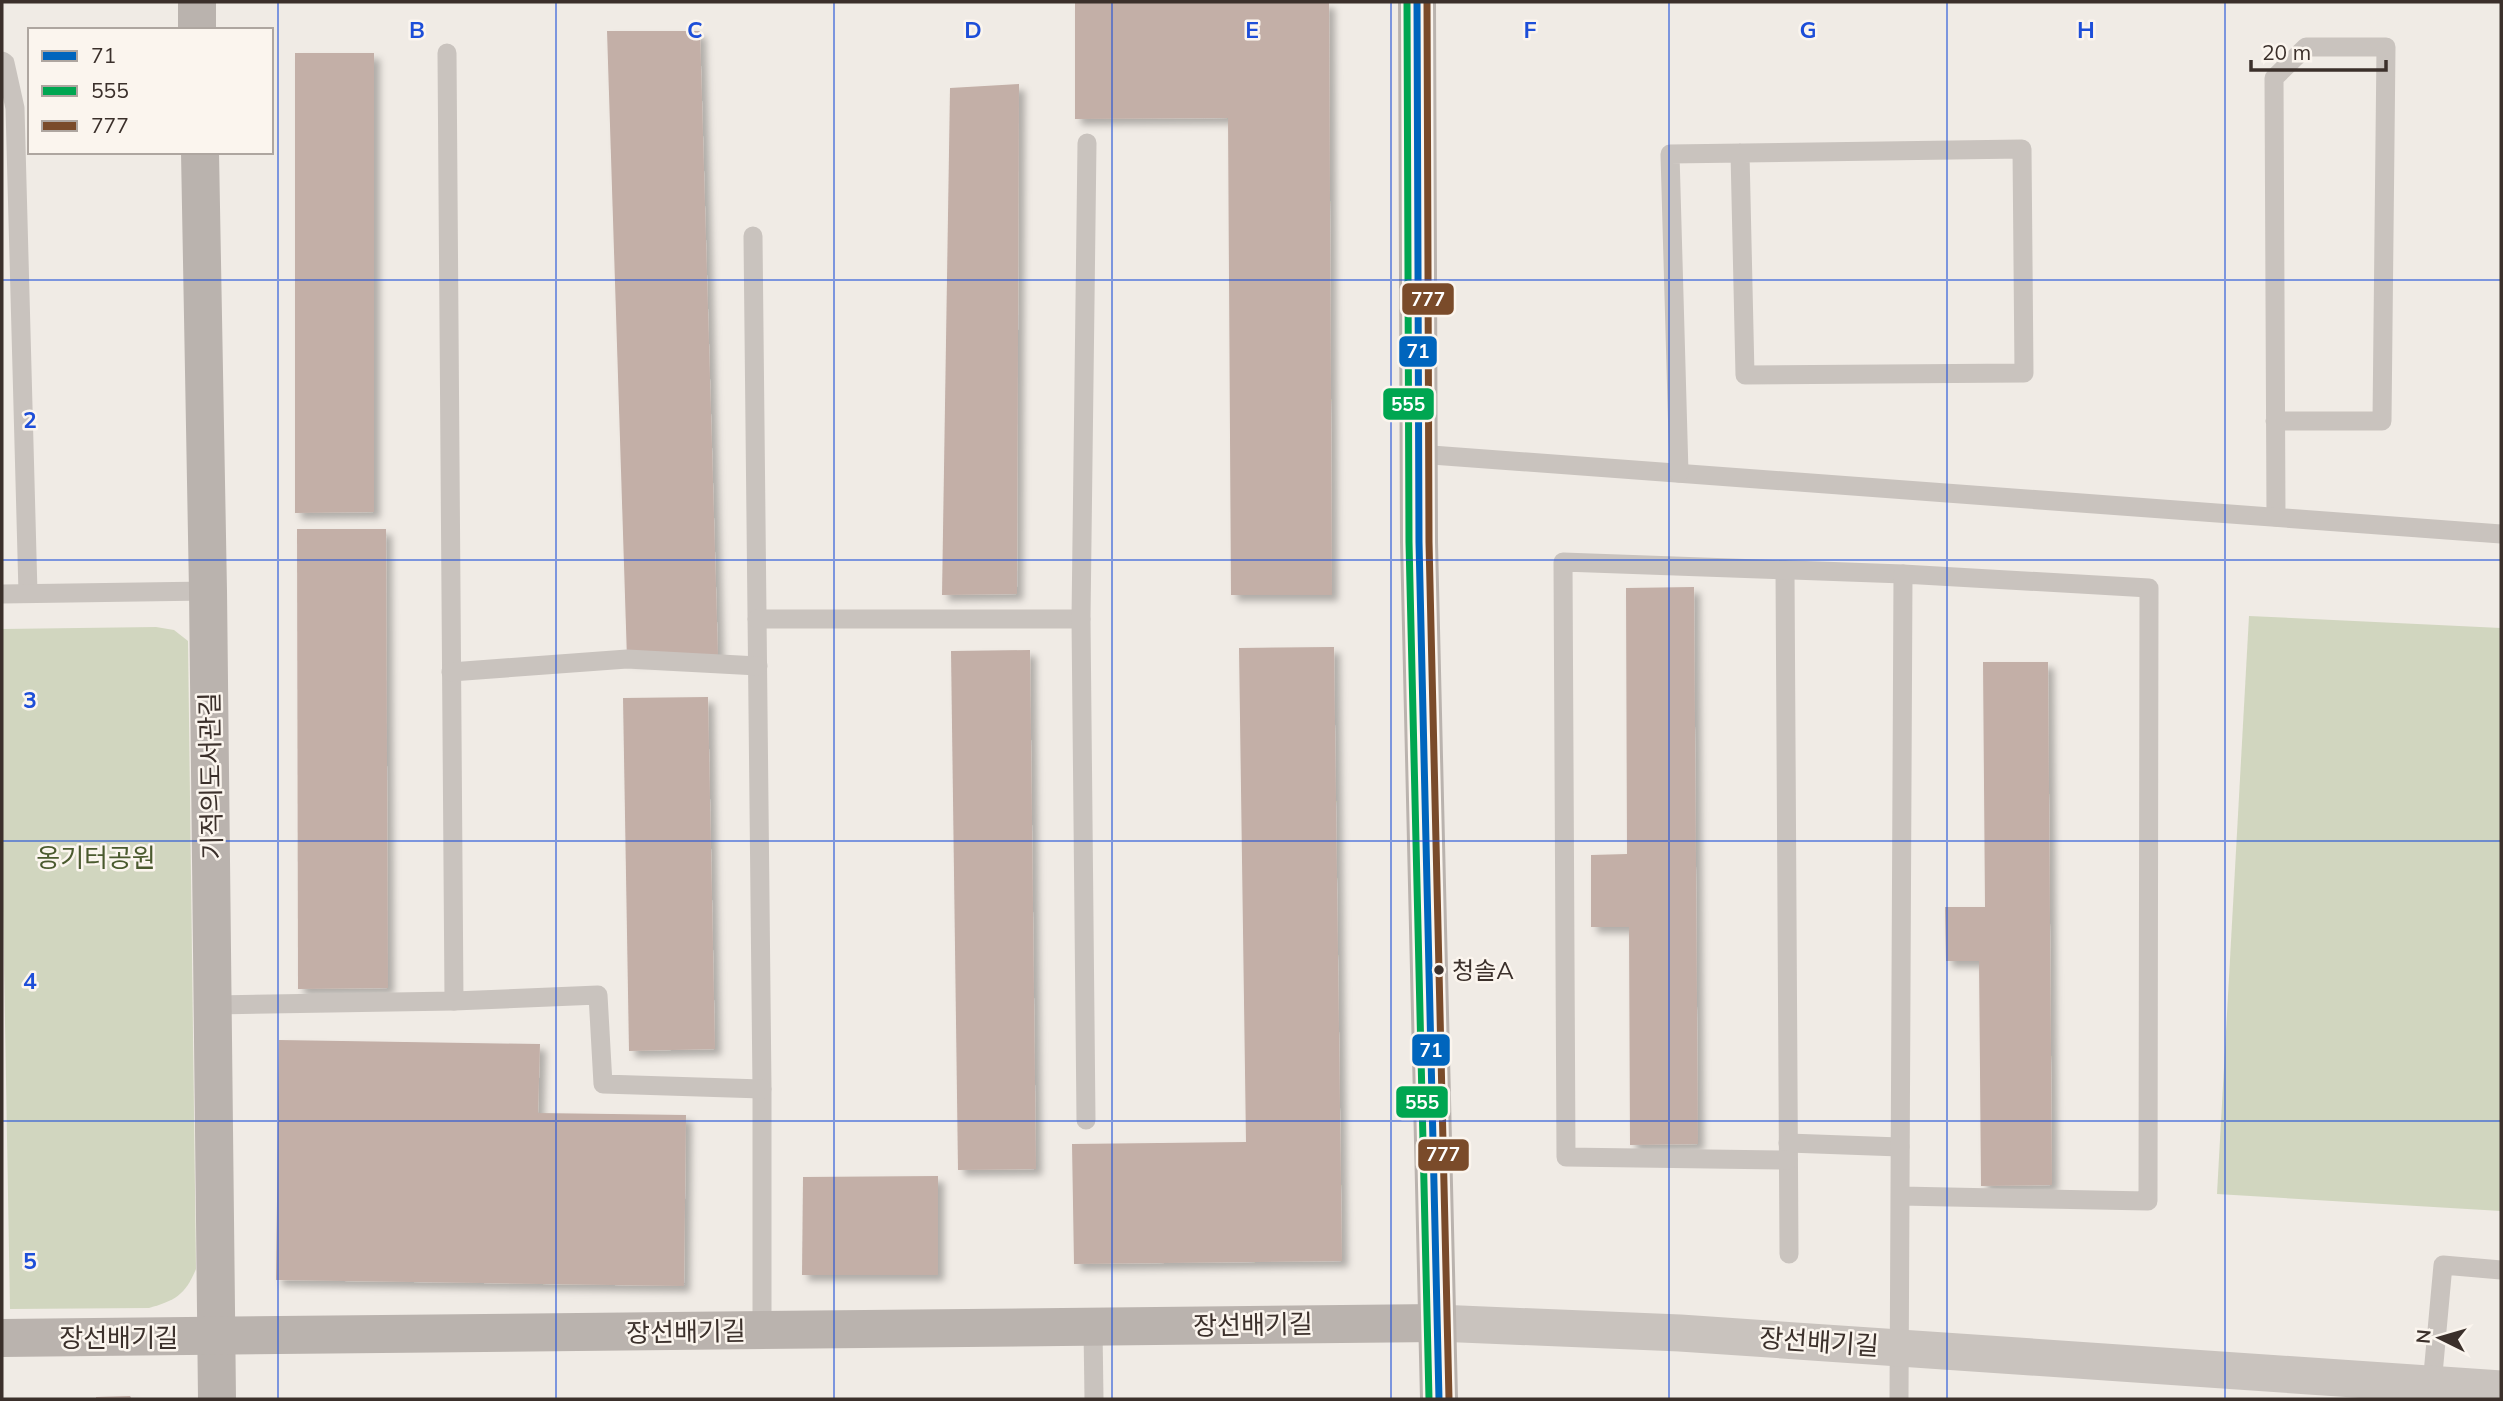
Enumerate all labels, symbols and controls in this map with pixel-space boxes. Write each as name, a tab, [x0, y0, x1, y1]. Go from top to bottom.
text: B	[409, 15, 425, 44]
text: C	[687, 15, 703, 44]
text: D	[964, 15, 982, 44]
text: E	[1245, 15, 1259, 44]
text: F	[1523, 15, 1537, 44]
text: G	[1799, 15, 1817, 44]
text: H	[2077, 15, 2095, 44]
legend	[28, 28, 273, 154]
scale bar	[2251, 28, 2386, 72]
text: 20 m	[2262, 39, 2311, 65]
text: 71	[91, 42, 116, 68]
text: 555	[91, 77, 129, 103]
text: 777	[91, 112, 129, 138]
line badge: 777	[1401, 282, 1455, 316]
text: 777	[1411, 287, 1445, 311]
line badge: 71	[1398, 335, 1438, 368]
text: 71	[1407, 339, 1429, 363]
line badge: 555	[1382, 387, 1435, 421]
text: 555	[1391, 392, 1425, 416]
text: 2	[23, 405, 37, 434]
text: 3	[23, 685, 37, 714]
street label: 기적의도서관길	[193, 692, 228, 860]
park label: 옹기터공원	[36, 841, 156, 874]
place label: 청솔A	[1452, 955, 1514, 985]
marker: 청솔A	[1432, 963, 1446, 977]
text: 4	[23, 966, 37, 995]
line badge: 71	[1411, 1033, 1451, 1067]
text: 71	[1420, 1038, 1442, 1062]
line badge: 555	[1395, 1085, 1449, 1119]
text: 555	[1405, 1090, 1439, 1114]
line badge: 777	[1417, 1138, 1470, 1172]
text: 777	[1426, 1142, 1460, 1166]
text: 5	[23, 1246, 37, 1275]
north arrow	[2405, 1303, 2475, 1373]
street label: 장선배기길	[1193, 1307, 1313, 1342]
street label: 장선배기길	[626, 1314, 746, 1349]
street label: 장선배기길	[59, 1321, 179, 1354]
street label: 장선배기길	[1758, 1321, 1880, 1362]
text: N	[2410, 1328, 2436, 1345]

